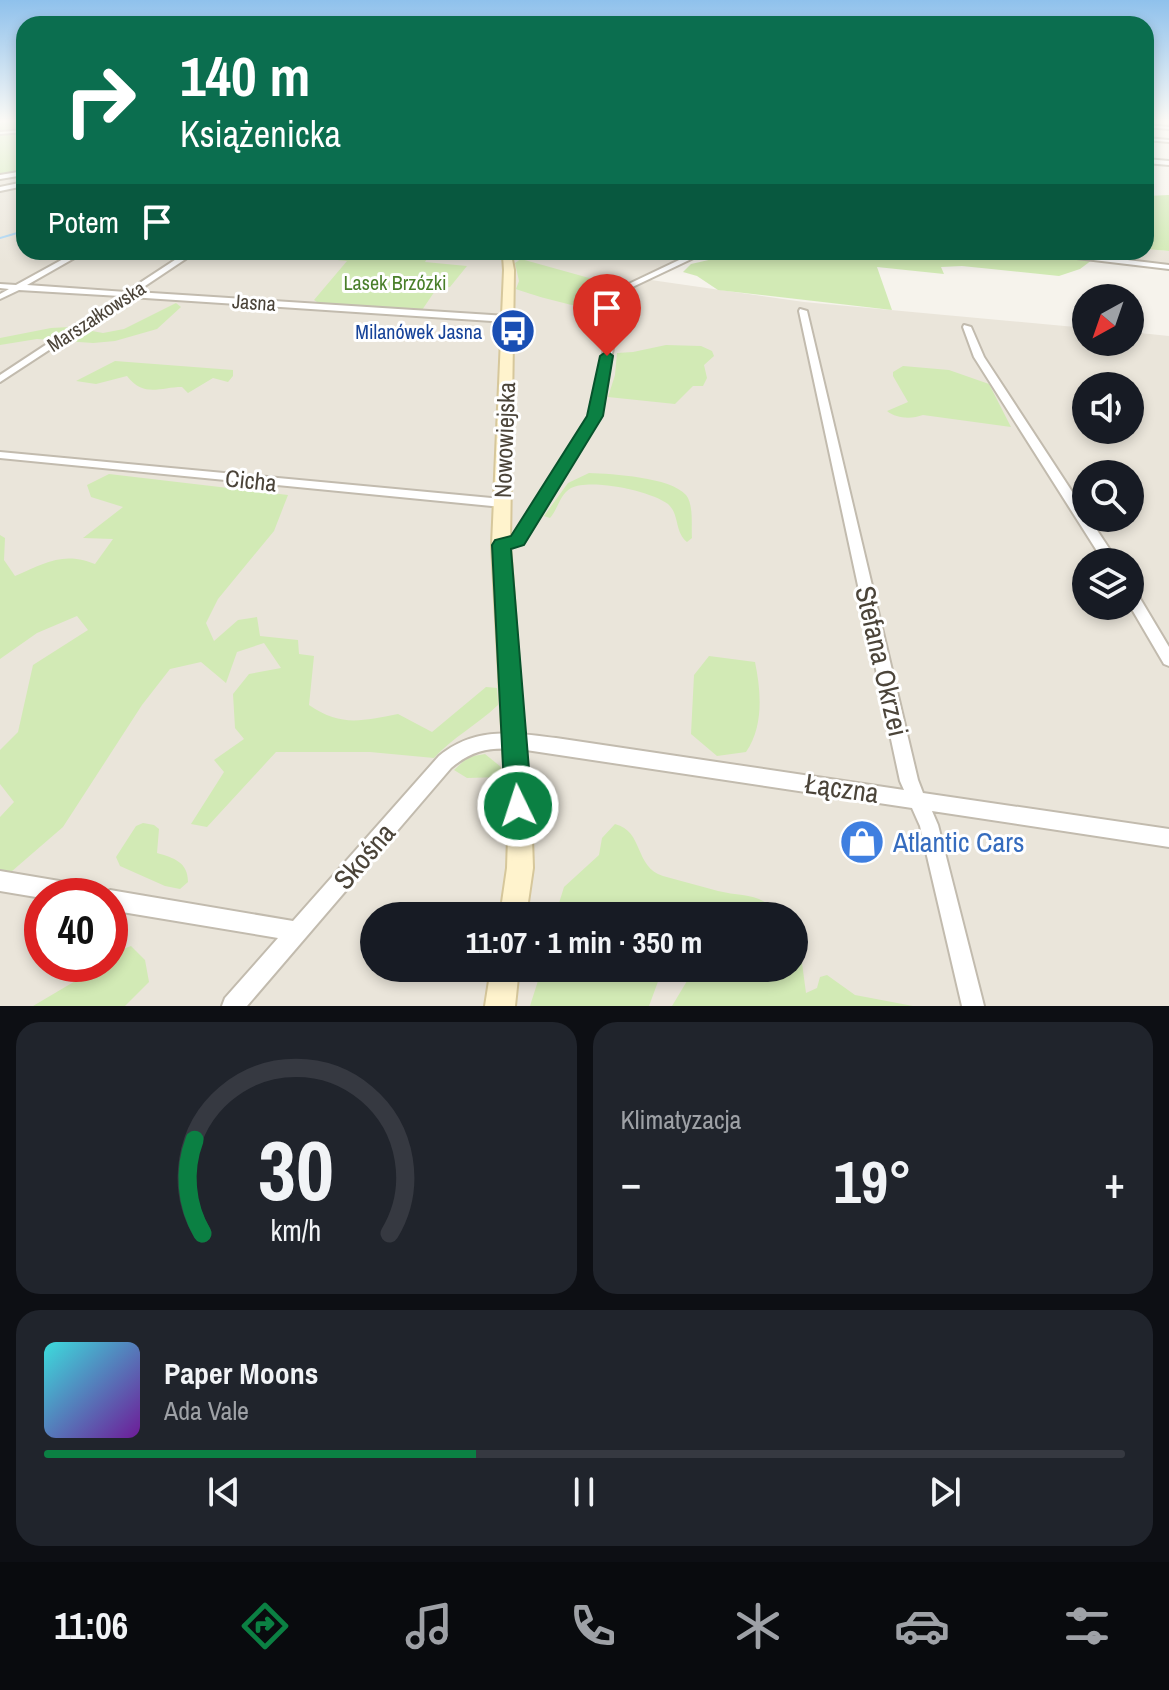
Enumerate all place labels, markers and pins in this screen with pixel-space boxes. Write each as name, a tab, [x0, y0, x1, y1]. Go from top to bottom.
pin	[573, 274, 641, 356]
bus stop icon: Milanówek Jasna	[489, 307, 537, 355]
place label: Milanówek Jasna	[355, 318, 482, 345]
shop icon: Atlantic Cars	[838, 818, 886, 866]
place label: Atlantic Cars	[892, 823, 1024, 861]

